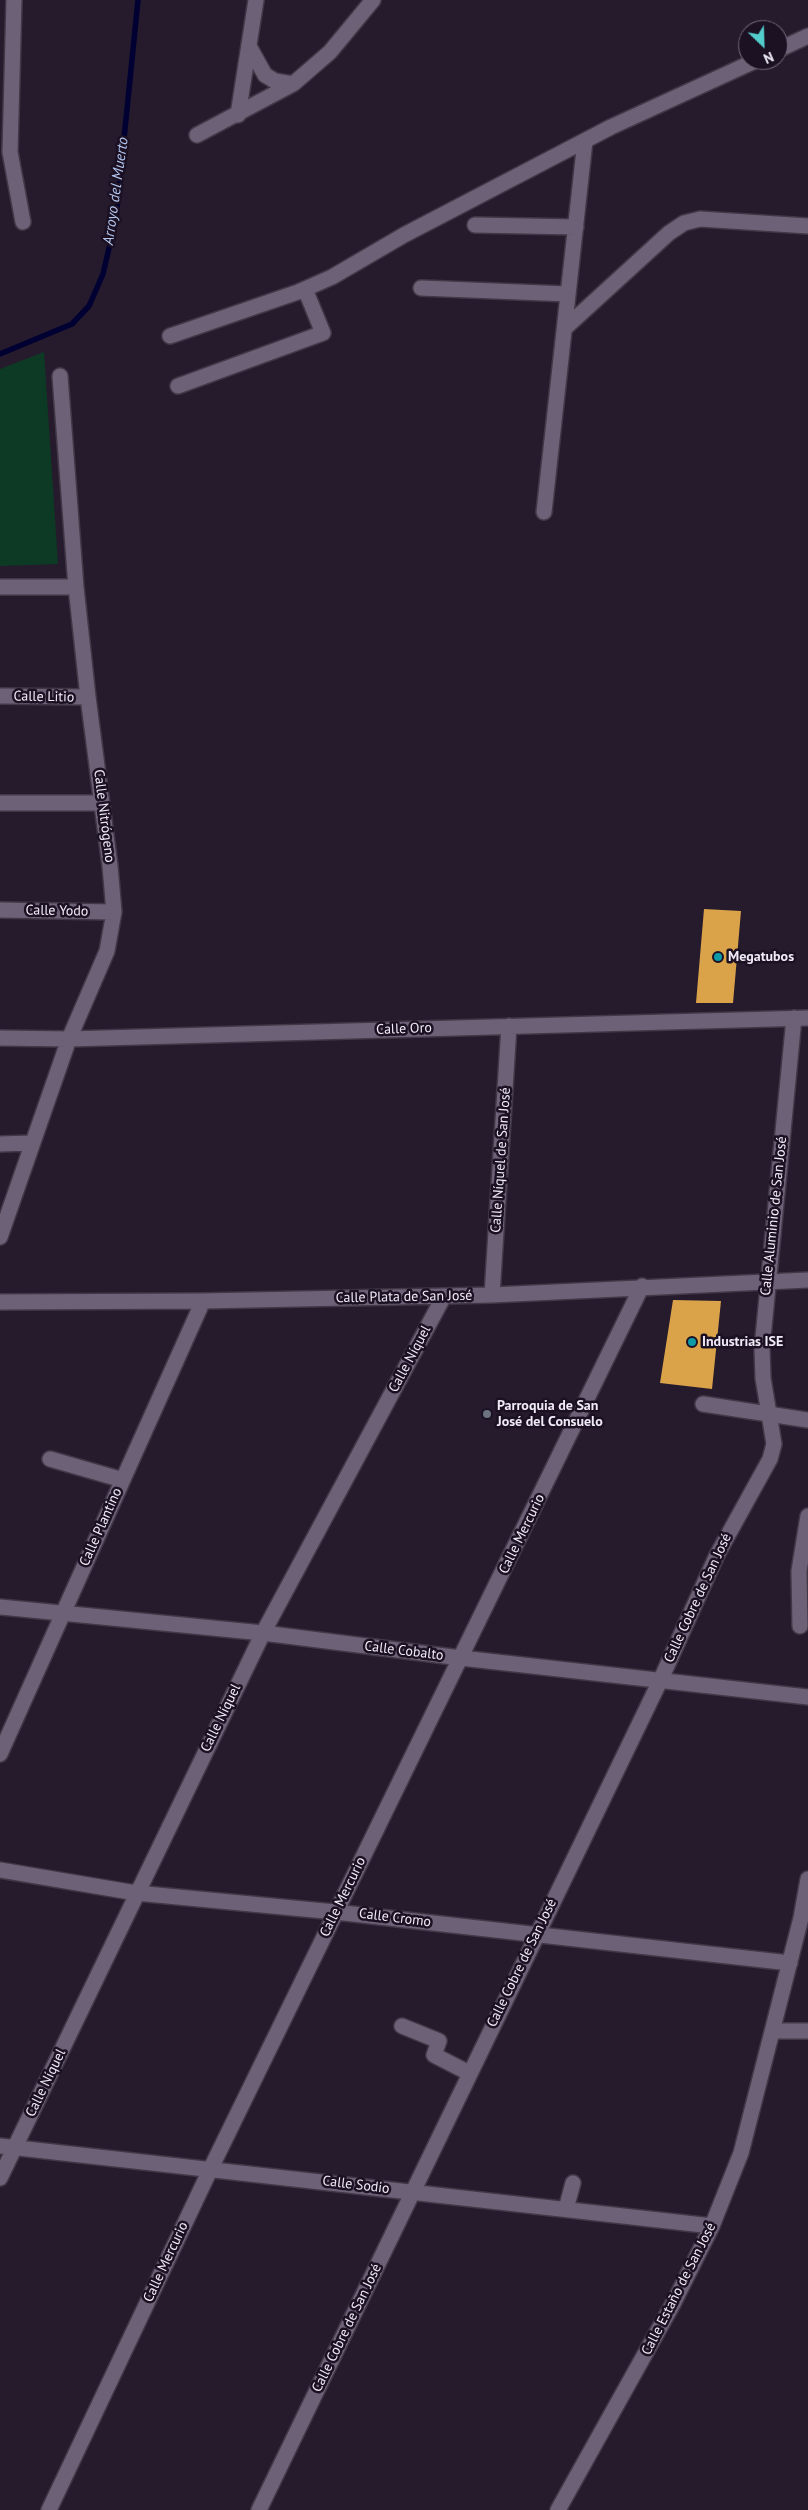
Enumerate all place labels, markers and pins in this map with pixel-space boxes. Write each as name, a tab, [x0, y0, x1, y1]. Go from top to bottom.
place label: Megatubos	[728, 949, 794, 965]
marker: Megatubos	[712, 951, 724, 963]
place label: Industrias ISE	[702, 1334, 783, 1350]
marker: Industrias ISE	[686, 1336, 698, 1348]
place label: Parroquia de San José del Consuelo	[497, 1398, 603, 1430]
marker: Parroquia de San José del Consuelo	[481, 1408, 493, 1420]

